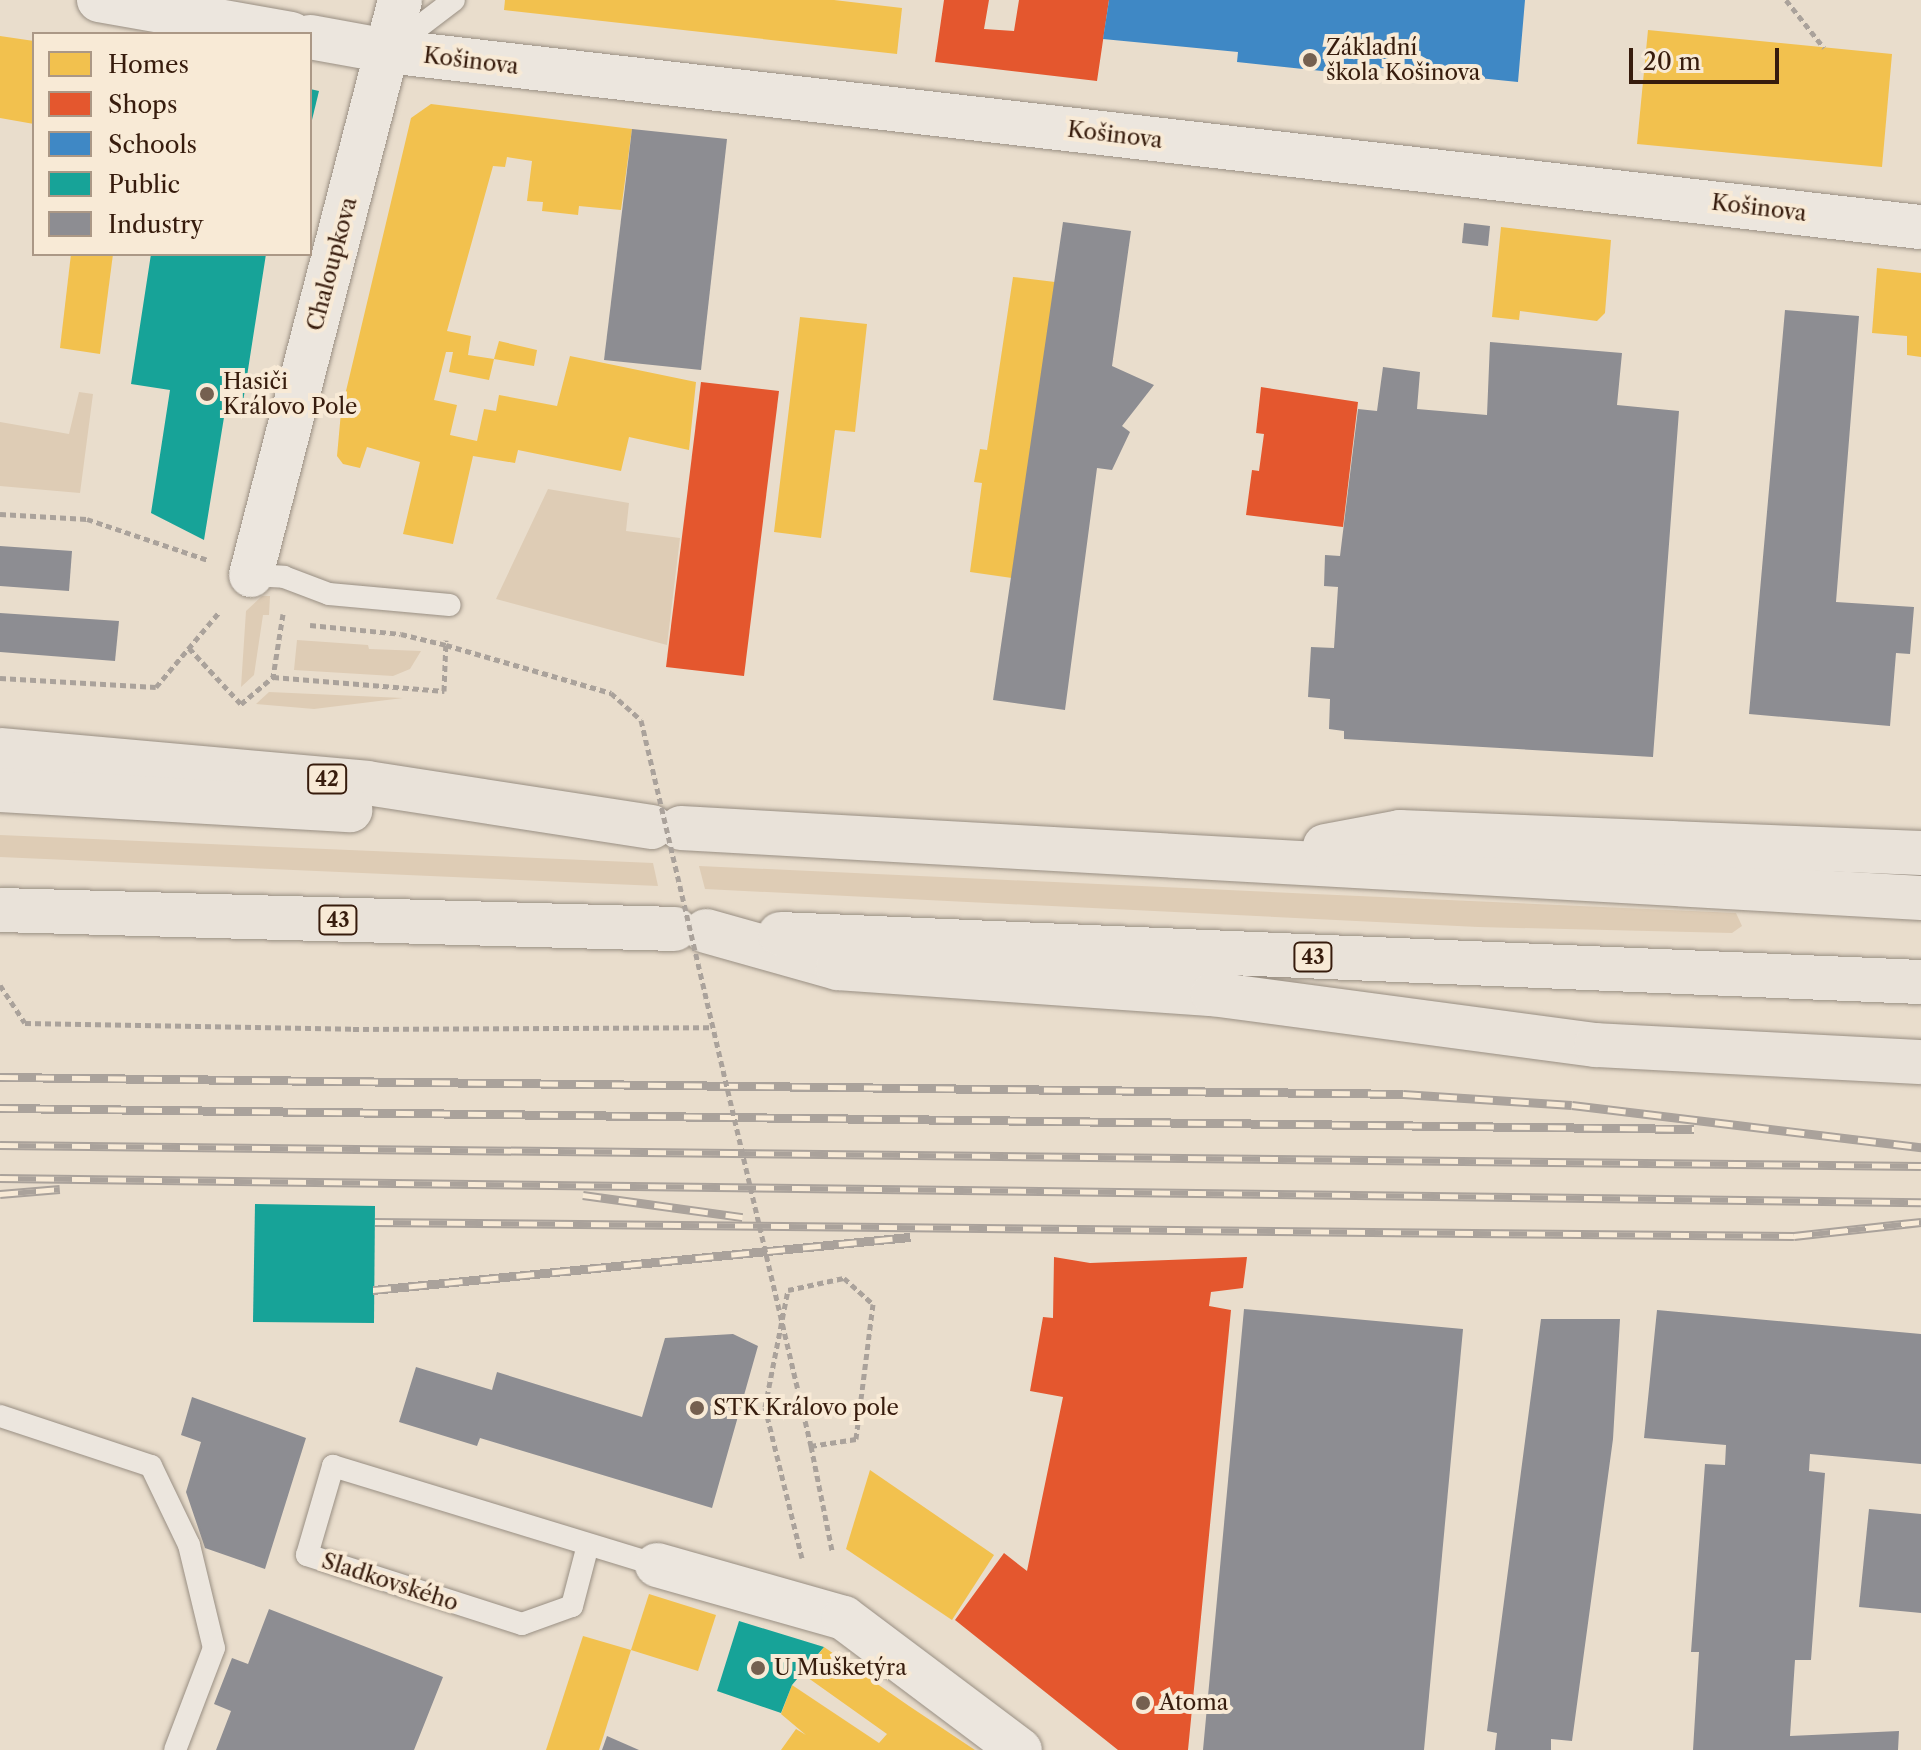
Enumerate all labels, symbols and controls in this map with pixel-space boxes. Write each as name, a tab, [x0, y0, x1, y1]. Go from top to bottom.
legend	[32, 32, 312, 256]
scale bar	[1633, 32, 1783, 82]
place label: Základní škola Košinova	[1326, 34, 1481, 86]
street label: Košinova	[422, 42, 520, 80]
text: 20 m	[1643, 47, 1701, 76]
text: Homes	[108, 50, 189, 79]
marker: Základní škola Košinova	[1301, 51, 1319, 69]
text: Shops	[108, 90, 177, 119]
street label: Košinova	[1066, 116, 1164, 154]
text: Schools	[108, 130, 197, 159]
text: Public	[108, 170, 180, 199]
street label: Košinova	[1710, 189, 1808, 227]
street label: Chaloupkova	[302, 194, 362, 334]
text: Industry	[108, 210, 204, 239]
place label: Hasiči Královo Pole	[223, 368, 357, 420]
marker: Hasiči Královo Pole	[198, 385, 216, 403]
road number: 42	[307, 763, 347, 795]
road number: 43	[318, 904, 358, 936]
road number: 43	[1293, 941, 1333, 973]
place label: STK Královo pole	[713, 1395, 899, 1421]
marker: STK Královo pole	[688, 1399, 706, 1417]
street label: Sladkovského	[318, 1548, 462, 1616]
place label: U Mušketýra	[774, 1655, 907, 1681]
marker: U Mušketýra	[749, 1659, 767, 1677]
place label: Atoma	[1159, 1690, 1228, 1716]
marker: Atoma	[1134, 1694, 1152, 1712]

